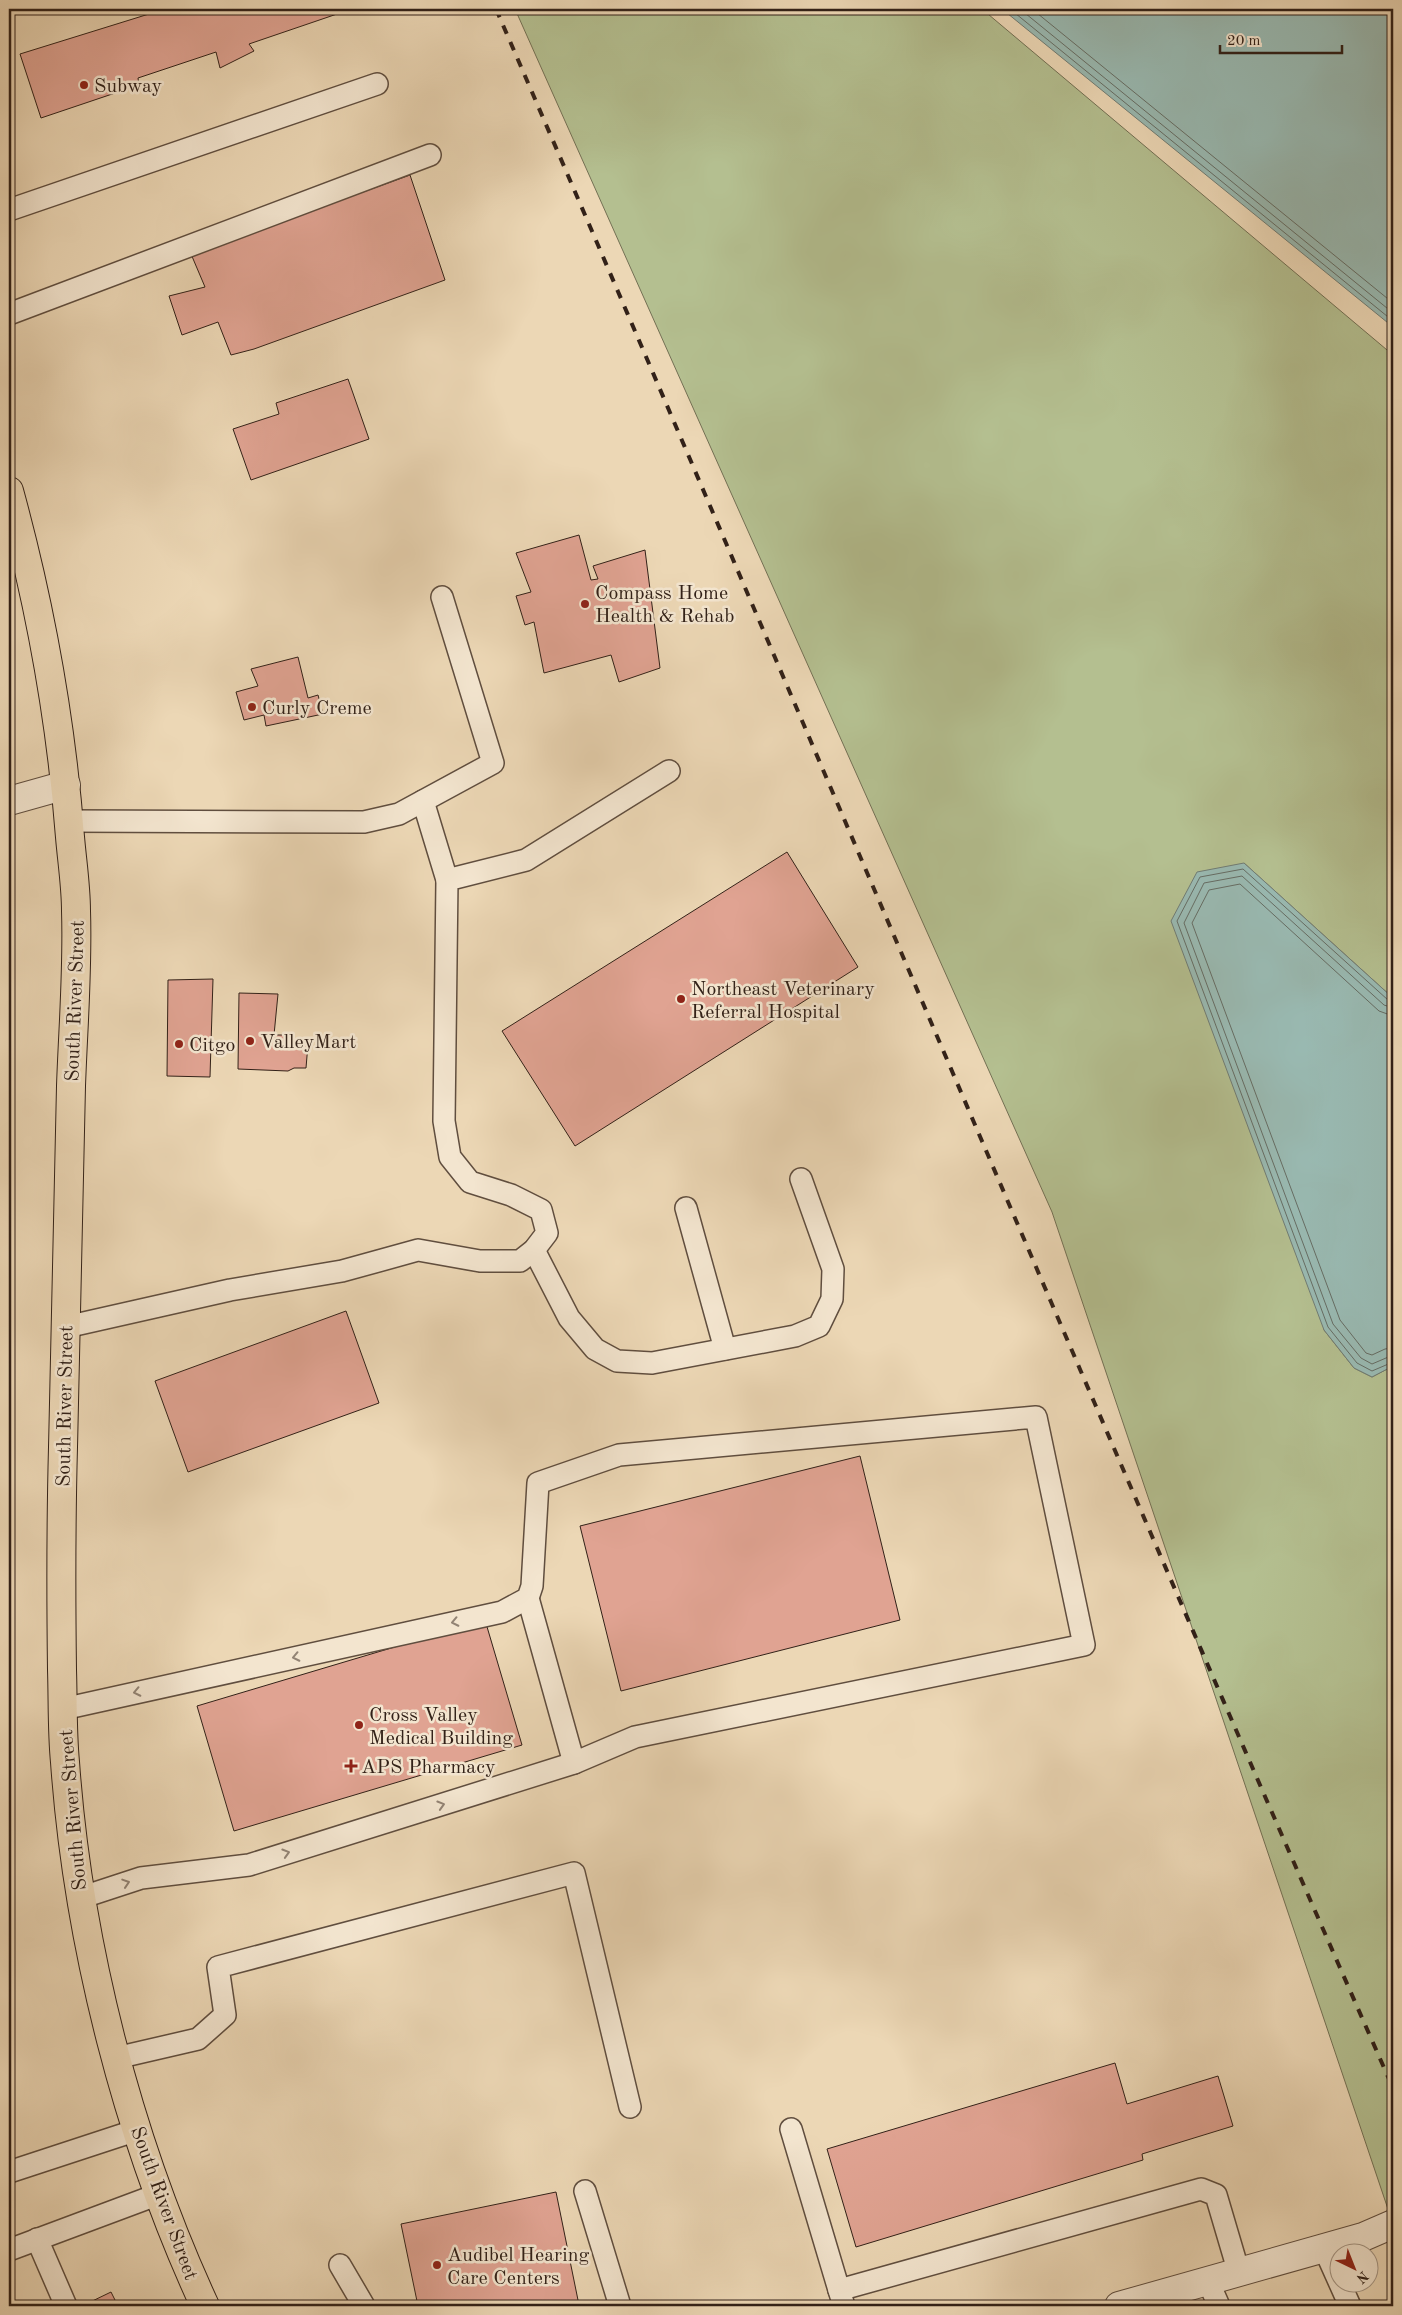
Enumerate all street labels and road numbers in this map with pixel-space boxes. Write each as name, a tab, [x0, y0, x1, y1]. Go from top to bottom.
street label: South River Street	[63, 920, 89, 1082]
street label: South River Street	[55, 1325, 77, 1487]
street label: South River Street	[57, 1728, 91, 1891]
street label: South River Street	[126, 2124, 200, 2283]

